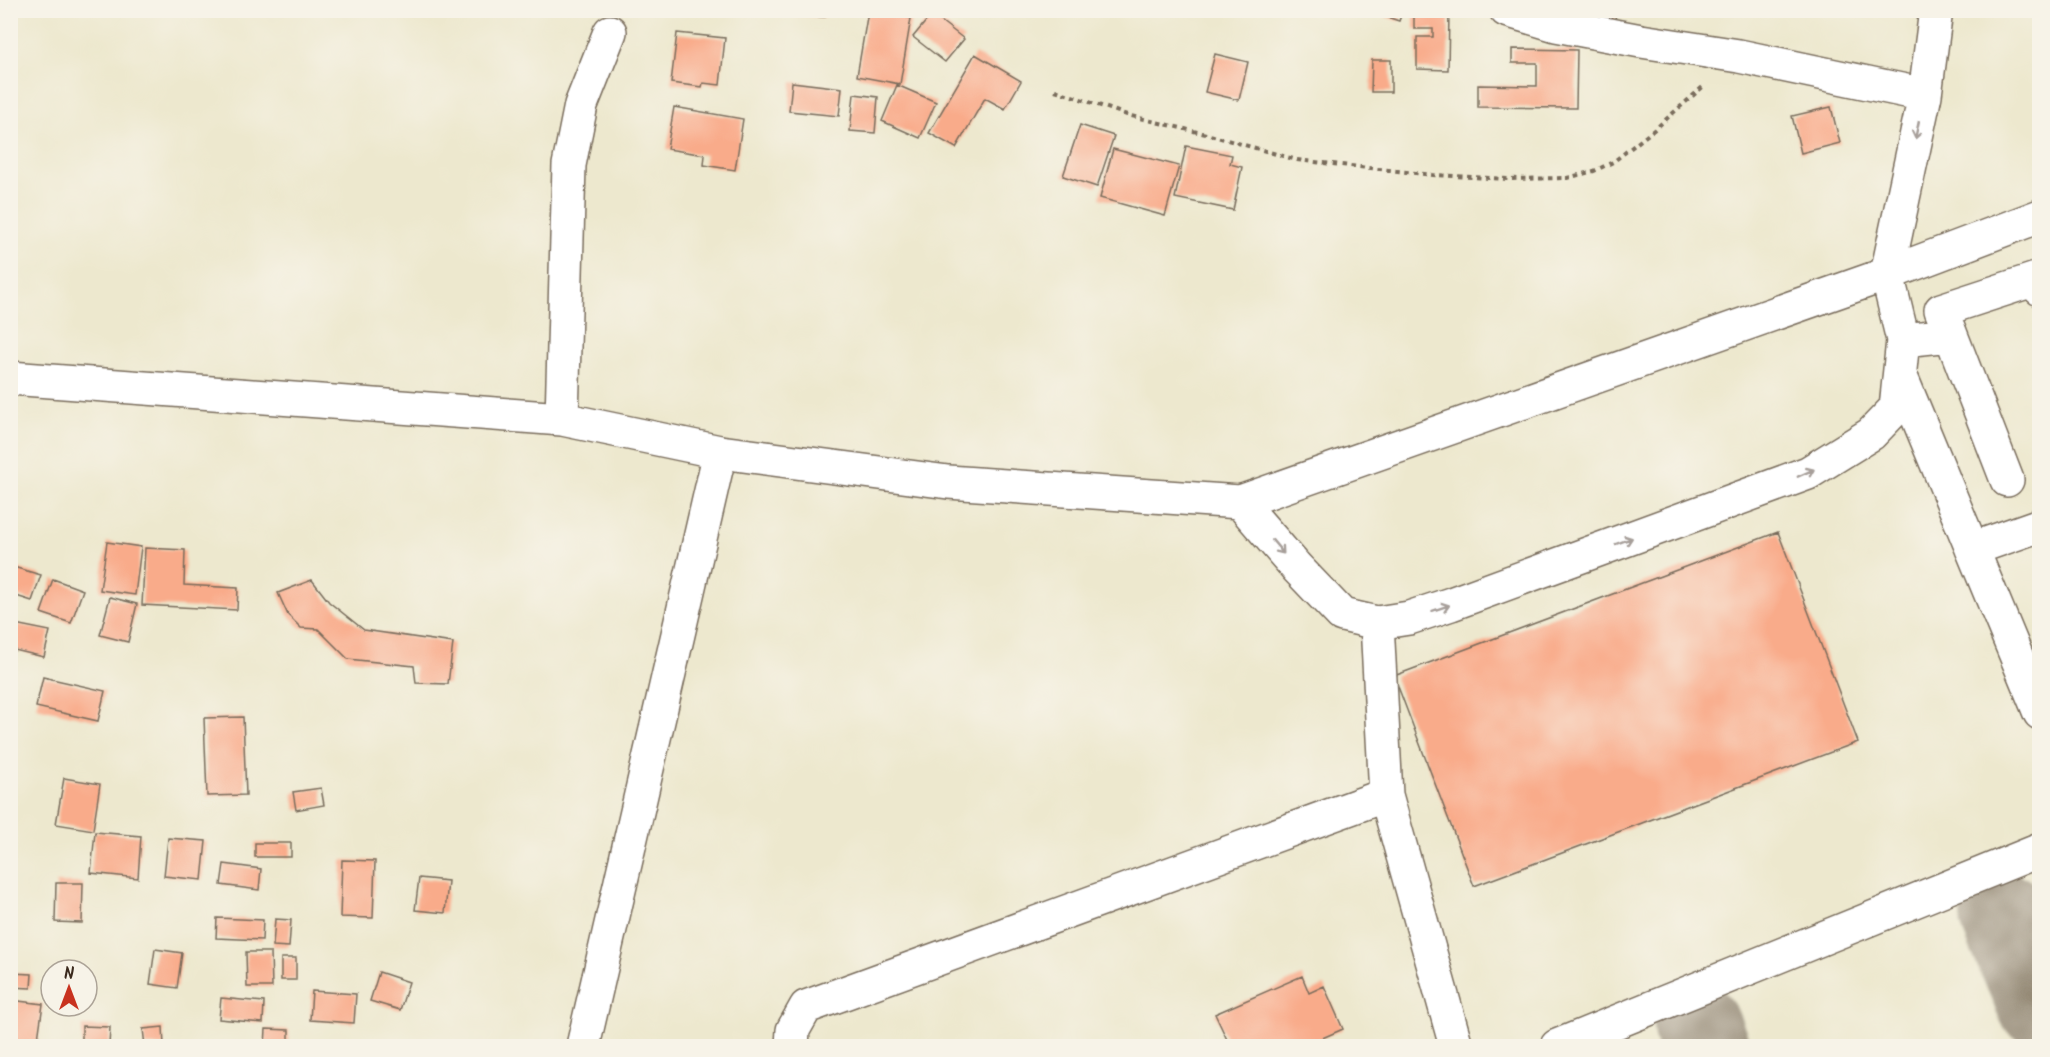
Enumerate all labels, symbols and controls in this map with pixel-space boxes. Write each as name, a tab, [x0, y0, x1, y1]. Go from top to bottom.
one-way arrow	[1911, 121, 1923, 140]
one-way arrow	[1797, 466, 1815, 478]
one-way arrow	[1614, 534, 1633, 545]
one-way arrow	[1271, 539, 1285, 554]
one-way arrow	[1431, 601, 1450, 612]
north arrow	[39, 958, 99, 1018]
text: N	[64, 962, 74, 987]

